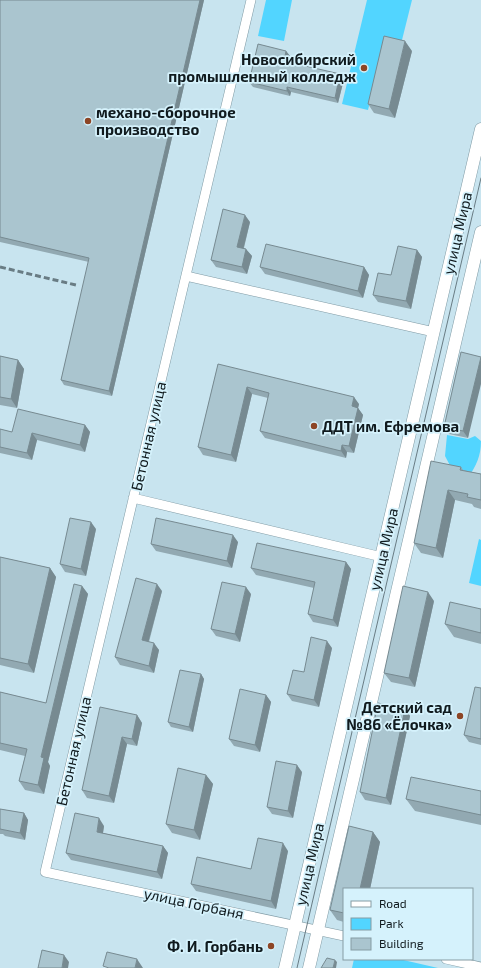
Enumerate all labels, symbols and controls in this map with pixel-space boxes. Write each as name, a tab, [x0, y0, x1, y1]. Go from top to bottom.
place label: Новосибирский промышленный колледж	[168, 50, 357, 85]
marker: Новосибирский промышленный колледж	[359, 63, 369, 73]
place label: механо-сборочное производство	[96, 103, 236, 138]
marker: механо-сборочное производство	[83, 116, 93, 126]
street label: улица Мира	[439, 190, 476, 276]
street label: Бетонная улица	[127, 380, 170, 493]
place label: ДДТ им. Ефремова	[322, 417, 459, 435]
marker: ДДТ им. Ефремова	[309, 421, 319, 431]
street label: улица Мира	[365, 506, 402, 592]
street label: Бетонная улица	[52, 695, 95, 808]
place label: Детский сад №86 «Ёлочка»	[346, 698, 453, 733]
marker: Детский сад №86 «Ёлочка»	[455, 711, 465, 721]
street label: улица Мира	[291, 821, 328, 907]
street label: улица Горбаня	[142, 884, 246, 923]
legend	[343, 888, 473, 960]
text: Road	[379, 896, 407, 910]
text: Park	[379, 916, 404, 930]
text: Building	[379, 936, 424, 950]
place label: Ф. И. Горбань	[167, 937, 263, 955]
marker: Ф. И. Горбань	[266, 941, 276, 951]

